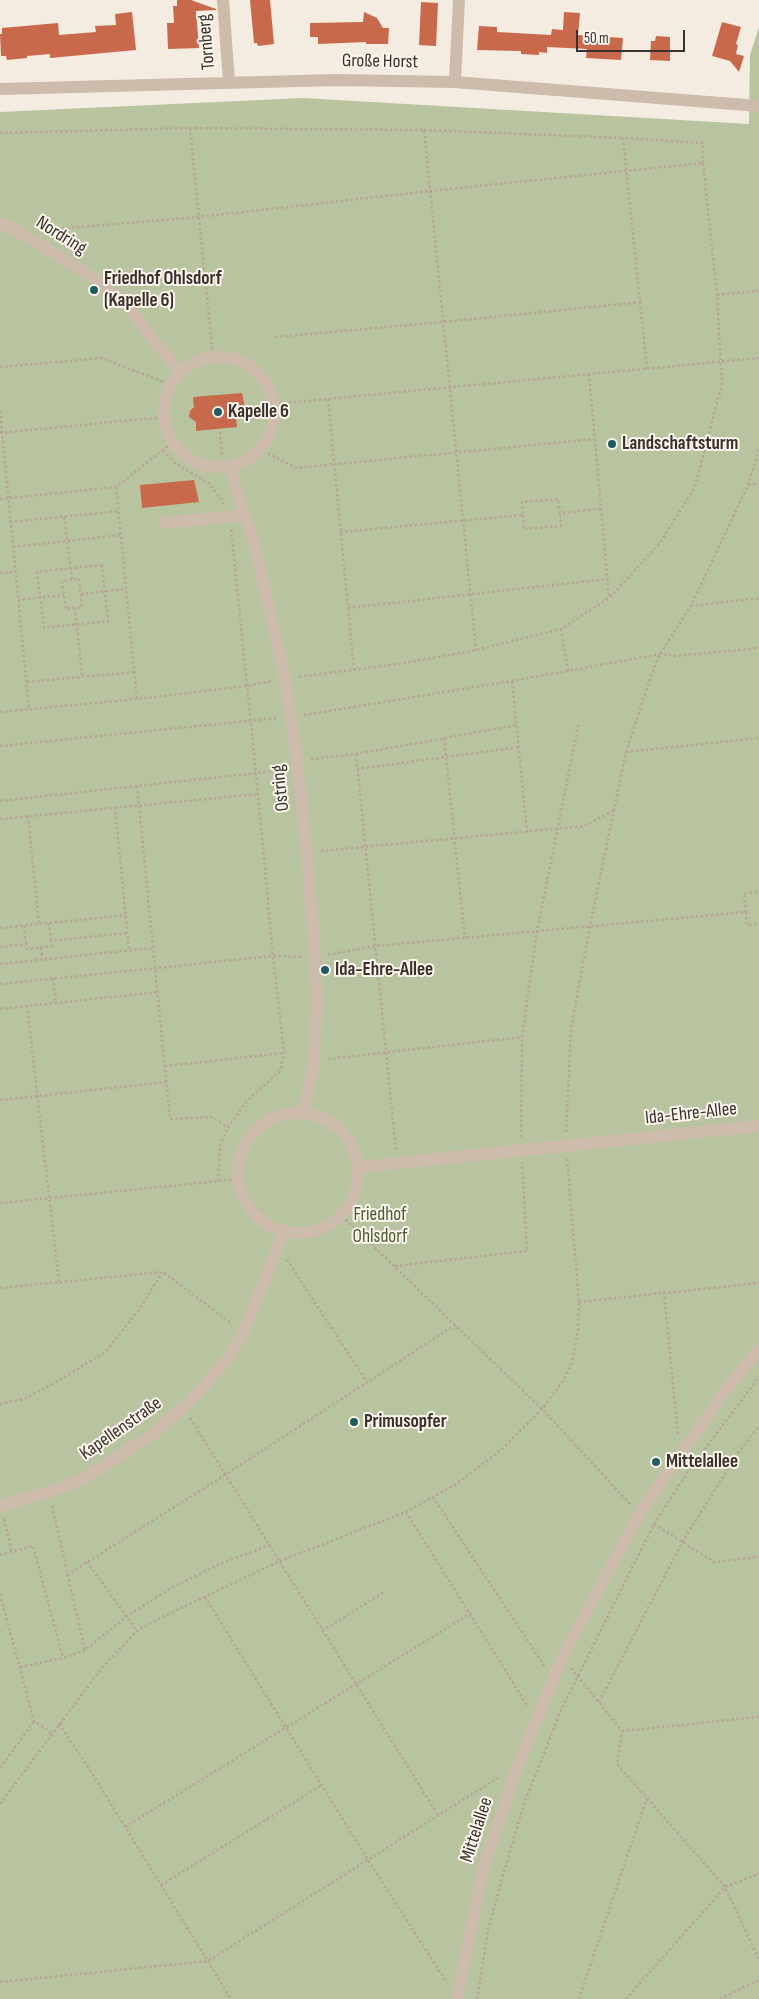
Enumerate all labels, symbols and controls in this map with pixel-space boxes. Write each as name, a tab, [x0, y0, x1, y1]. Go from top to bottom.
street label: Tornberg	[193, 13, 221, 71]
scale bar	[579, 20, 688, 52]
text: 50 m	[584, 29, 609, 48]
street label: Große Horst	[342, 50, 418, 74]
street label: Nordring	[31, 212, 91, 260]
place label: Friedhof Ohlsdorf (Kapelle 6)	[104, 268, 222, 312]
marker: Friedhof Ohlsdorf (Kapelle 6)	[88, 284, 100, 296]
place label: Kapelle 6	[228, 401, 289, 423]
marker: Kapelle 6	[212, 406, 224, 418]
place label: Landschaftsturm	[622, 433, 738, 455]
marker: Landschaftsturm	[606, 438, 618, 450]
street label: Ostring	[267, 764, 295, 812]
place label: Ida-Ehre-Allee	[335, 959, 433, 981]
marker: Ida-Ehre-Allee	[319, 964, 331, 976]
street label: Ida-Ehre-Allee	[644, 1098, 738, 1130]
park label: Friedhof Ohlsdorf	[353, 1204, 407, 1248]
street label: Kapellenstraße	[76, 1392, 166, 1466]
place label: Primusopfer	[364, 1411, 447, 1433]
marker: Primusopfer	[348, 1416, 360, 1428]
place label: Mittelallee	[666, 1451, 738, 1473]
marker: Mittelallee	[650, 1456, 662, 1468]
street label: Mittelallee	[456, 1795, 498, 1865]

